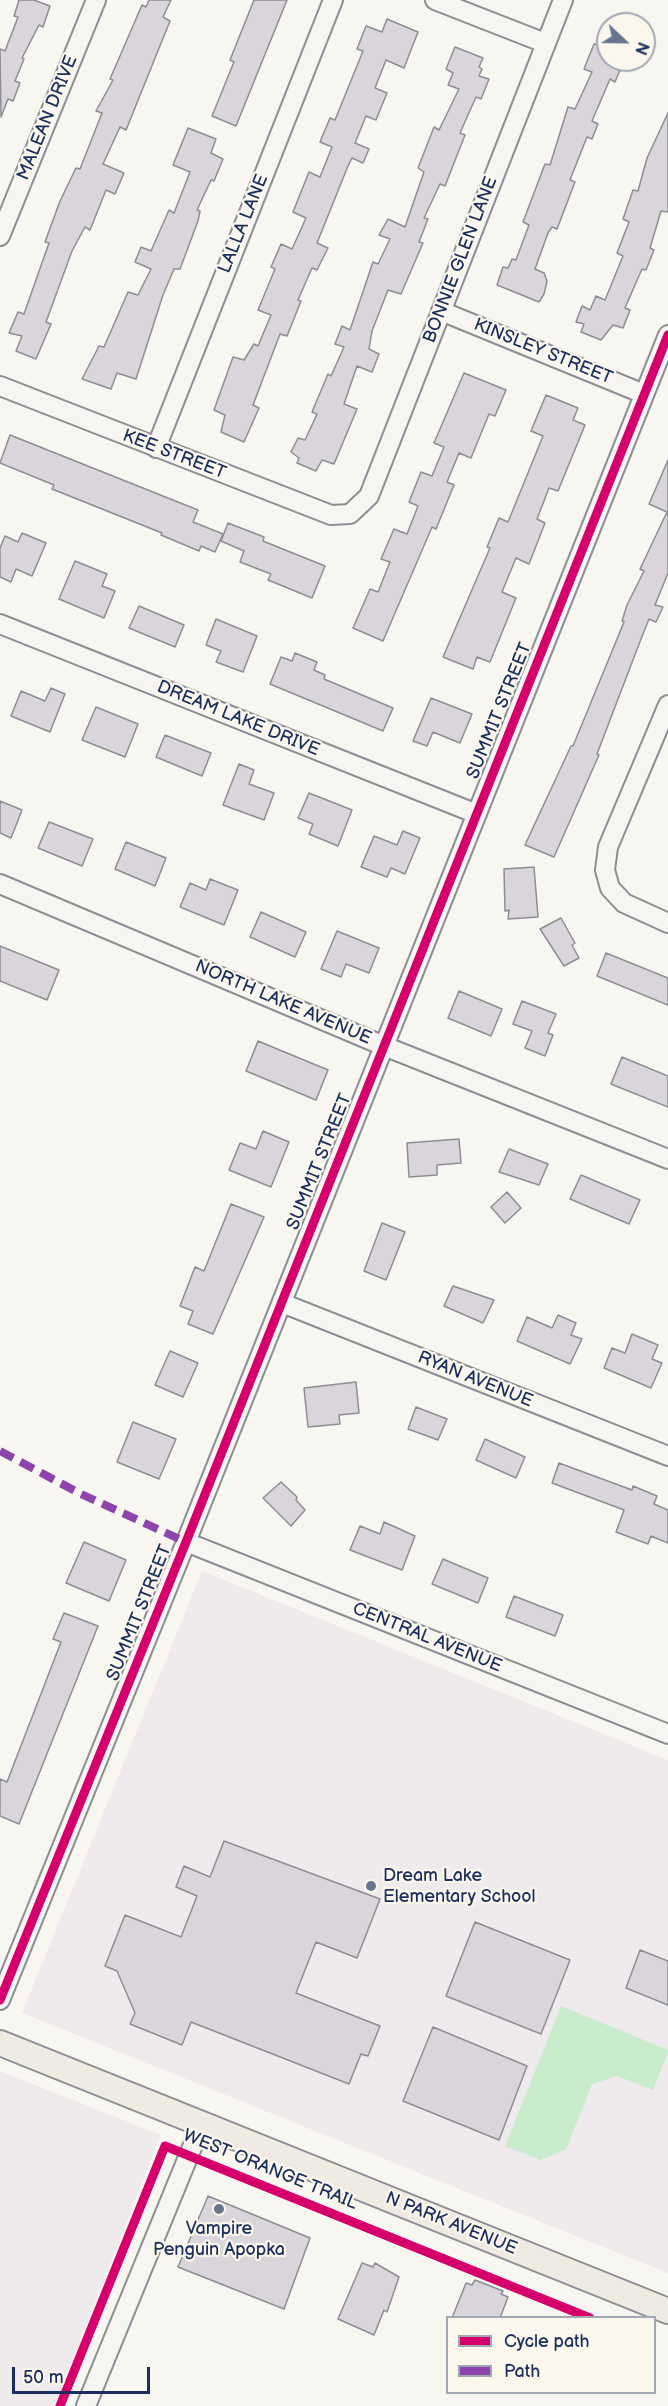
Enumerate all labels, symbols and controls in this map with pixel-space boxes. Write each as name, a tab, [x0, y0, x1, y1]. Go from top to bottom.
north arrow	[596, 12, 656, 72]
text: N	[630, 39, 652, 57]
street label: MALEAN DRIVE	[13, 52, 83, 184]
street label: LALLA LANE	[214, 171, 274, 277]
street label: BONNIE GLEN LANE	[419, 174, 503, 346]
street label: KINSLEY STREET	[470, 314, 616, 390]
street label: KEE STREET	[119, 425, 229, 485]
street label: SUMMIT STREET	[463, 640, 537, 782]
street label: DREAM LAKE DRIVE	[154, 677, 322, 761]
street label: NORTH LAKE AVENUE	[192, 956, 374, 1050]
street label: SUMMIT STREET	[283, 1091, 357, 1233]
street label: RYAN AVENUE	[414, 1347, 536, 1413]
street label: SUMMIT STREET	[103, 1542, 177, 1684]
street label: CENTRAL AVENUE	[349, 1598, 505, 1678]
place label: Dream Lake Elementary School	[383, 1865, 536, 1908]
marker: Dream Lake Elementary School	[364, 1879, 378, 1893]
street label: WEST ORANGE TRAIL	[180, 2125, 360, 2215]
street label: N PARK AVENUE	[382, 2188, 520, 2260]
marker: Vampire Penguin Apopka	[212, 2202, 226, 2216]
place label: Vampire Penguin Apopka	[153, 2218, 285, 2260]
legend	[446, 2316, 656, 2394]
text: Cycle path	[504, 2331, 590, 2352]
scale bar	[15, 2355, 153, 2393]
text: Path	[504, 2361, 540, 2382]
text: 50 m	[23, 2367, 64, 2388]

